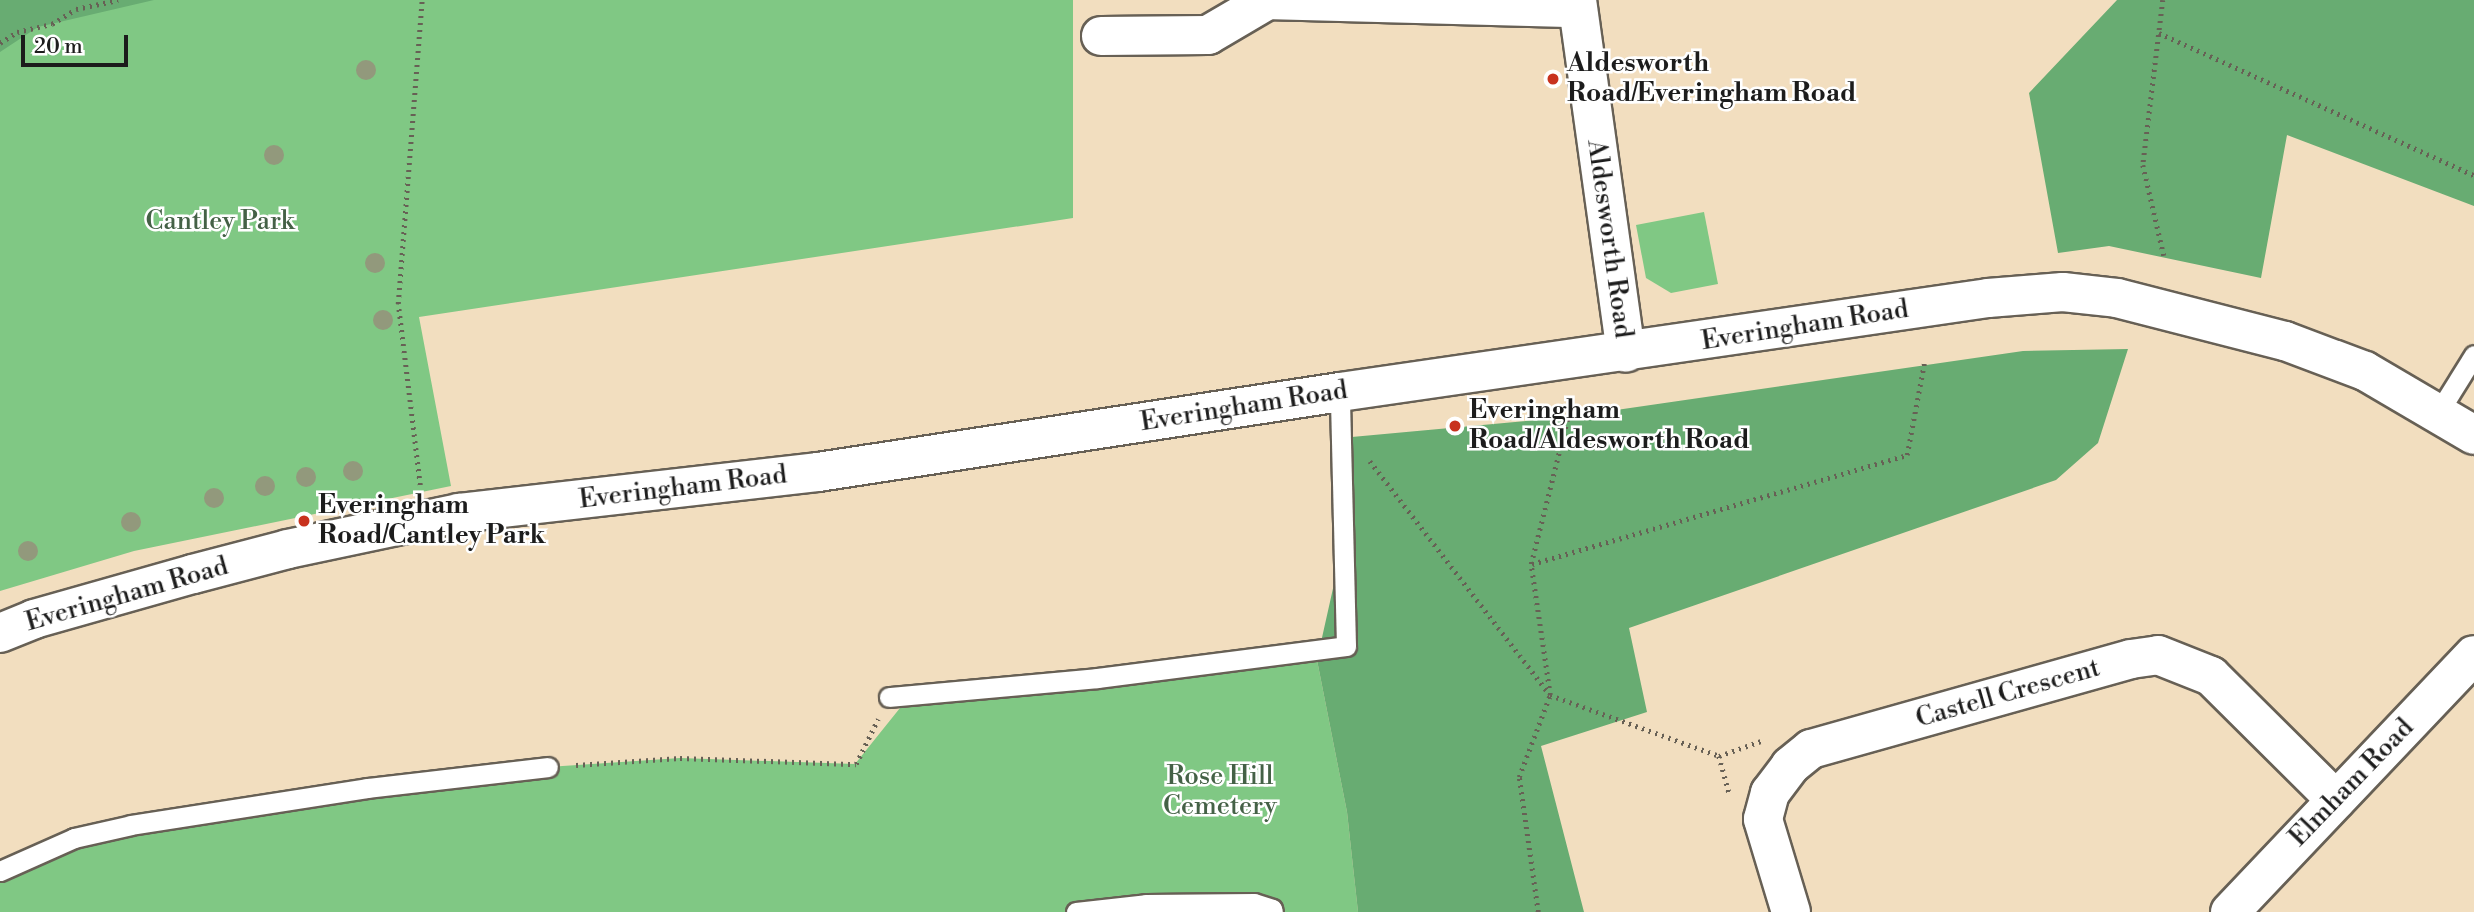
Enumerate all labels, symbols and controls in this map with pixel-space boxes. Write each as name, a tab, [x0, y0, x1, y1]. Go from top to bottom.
scale bar	[24, 21, 131, 65]
text: 20 m	[34, 34, 83, 60]
place label: Aldesworth Road/Everingham Road	[1567, 48, 1856, 110]
marker: Aldesworth Road/Everingham Road	[1545, 71, 1561, 87]
street label: Aldesworth Road	[1580, 138, 1638, 340]
park label: Cantley Park	[146, 206, 294, 238]
street label: Everingham Road	[1699, 294, 1911, 358]
street label: Everingham Road	[1138, 375, 1350, 439]
place label: Everingham Road/Aldesworth Road	[1469, 395, 1750, 457]
marker: Everingham Road/Aldesworth Road	[1447, 418, 1463, 434]
street label: Everingham Road	[577, 460, 789, 516]
place label: Everingham Road/Cantley Park	[318, 490, 546, 552]
marker: Everingham Road/Cantley Park	[296, 513, 312, 529]
street label: Everingham Road	[22, 551, 232, 639]
street label: Castell Crescent	[1912, 653, 2104, 735]
street label: Elmham Road	[2283, 713, 2421, 853]
park label: Rose Hill Cemetery	[1163, 761, 1277, 822]

